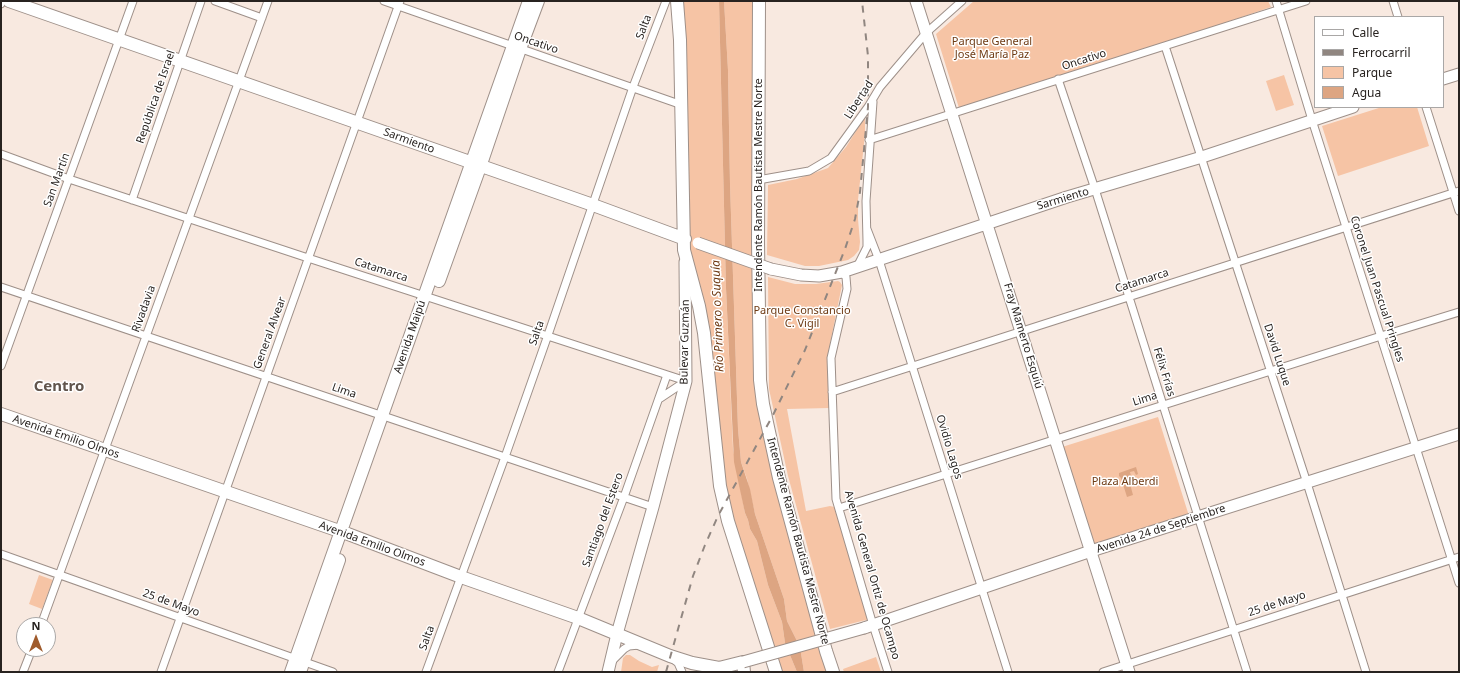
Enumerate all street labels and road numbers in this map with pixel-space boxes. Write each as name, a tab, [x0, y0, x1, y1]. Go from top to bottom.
street label: Salta	[633, 13, 655, 41]
street label: Oncativo	[512, 29, 560, 57]
street label: Oncativo	[1060, 47, 1108, 73]
street label: República de Israel	[134, 49, 178, 145]
street label: Intendente Ramón Bautista Mestre Norte	[752, 78, 766, 292]
street label: Libertad	[842, 78, 876, 122]
street label: Sarmiento	[382, 126, 436, 156]
street label: San Martín	[41, 151, 73, 209]
street label: Sarmiento	[1035, 185, 1091, 213]
street label: Coronel Juan Pascual Pringles	[1347, 214, 1407, 364]
street label: Catamarca	[353, 255, 409, 285]
street label: Catamarca	[1114, 266, 1170, 296]
street label: Fray Mamerto Esquiú	[1001, 282, 1045, 390]
street label: Rivadavia	[129, 284, 159, 334]
street label: General Alvear	[251, 295, 289, 371]
street label: Avenida Maipú	[391, 299, 429, 375]
street label: Bulevar Guzmán	[678, 299, 692, 385]
street label: Salta	[527, 319, 547, 347]
street label: David Luque	[1261, 322, 1293, 388]
street label: Félix Frías	[1150, 346, 1178, 398]
street label: Lima	[330, 381, 358, 401]
street label: Lima	[1131, 389, 1159, 409]
street label: Avenida Emilio Olmos	[11, 412, 121, 462]
street label: Ovidio Lagos	[933, 413, 965, 481]
street label: Intendente Ramón Bautista Mestre Norte	[764, 436, 832, 646]
street label: Santiago del Estero	[580, 471, 626, 569]
street label: Avenida General Ortiz de Ocampo	[842, 489, 902, 661]
street label: Avenida 24 de Septiembre	[1095, 502, 1227, 556]
street label: Avenida Emilio Olmos	[317, 519, 427, 569]
street label: 25 de Mayo	[141, 587, 201, 619]
street label: 25 de Mayo	[1247, 589, 1307, 619]
street label: Salta	[416, 624, 438, 652]

